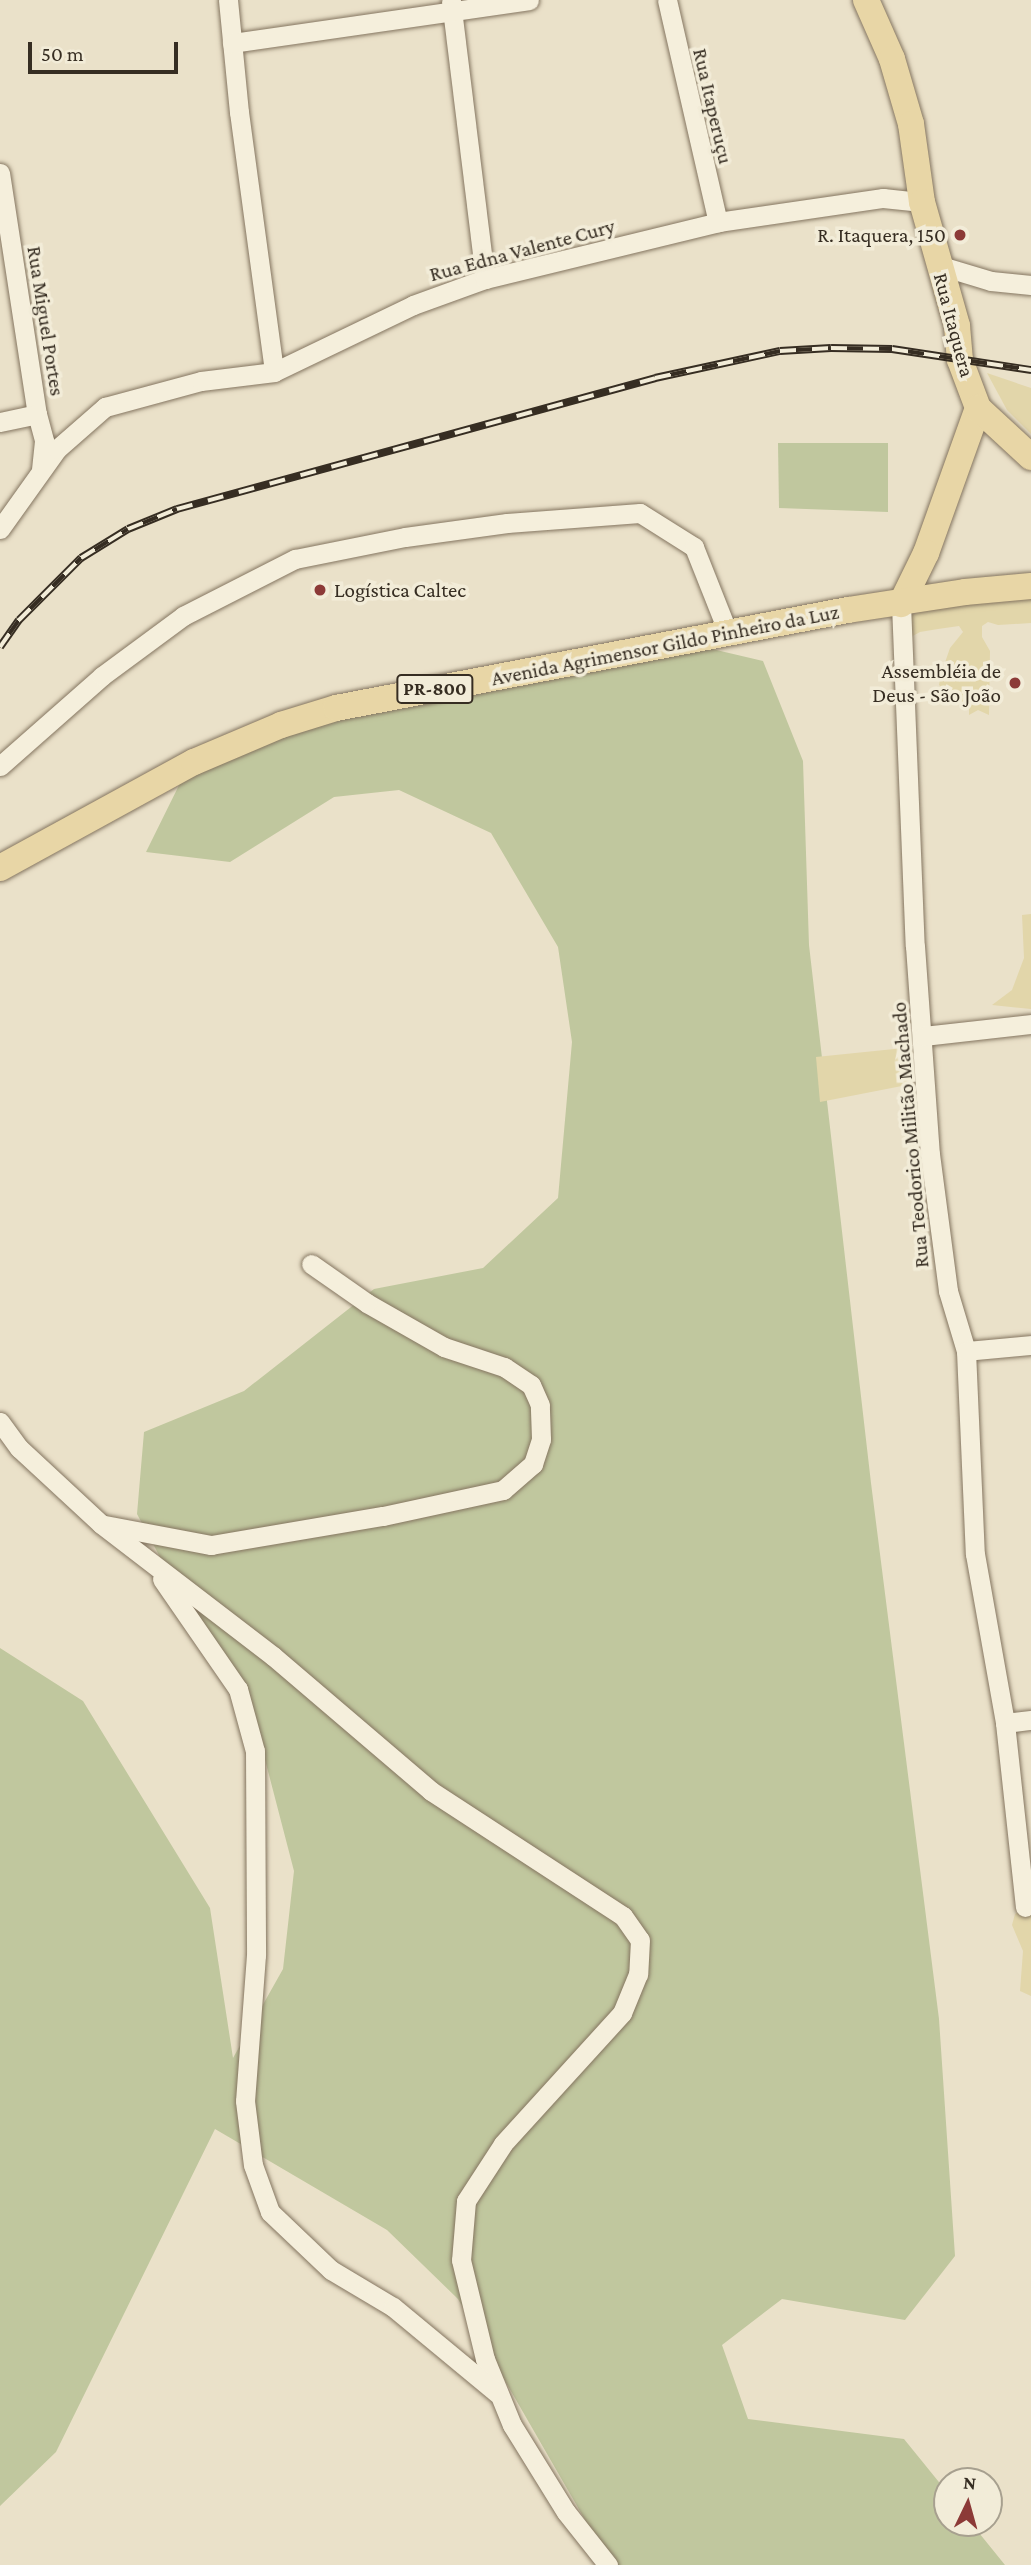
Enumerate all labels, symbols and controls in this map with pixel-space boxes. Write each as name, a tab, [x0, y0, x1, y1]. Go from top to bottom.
scale bar	[32, 28, 182, 72]
text: 50 m	[41, 42, 84, 66]
street label: Rua Itaperuçu	[687, 46, 739, 166]
street label: Rua Edna Valente Cury	[427, 213, 617, 287]
place label: R. Itaquera, 150	[817, 222, 946, 248]
marker: R. Itaquera, 150	[952, 227, 968, 243]
street label: Rua Miguel Portes	[22, 244, 70, 398]
street label: Rua Itaquera	[928, 270, 980, 380]
place label: Logística Caltec	[334, 577, 466, 603]
marker: Logística Caltec	[312, 582, 328, 598]
street label: Avenida Agrimensor Gildo Pinheiro da Luz	[489, 599, 841, 691]
place label: Assembléia de Deus - São João	[872, 658, 1001, 708]
road number: PR-800	[395, 674, 475, 704]
marker: Assembléia de Deus - São João	[1007, 675, 1023, 691]
street label: Rua Teodorico Militão Machado	[886, 1001, 934, 1269]
north arrow	[933, 2467, 1003, 2537]
text: N	[962, 2472, 977, 2494]

